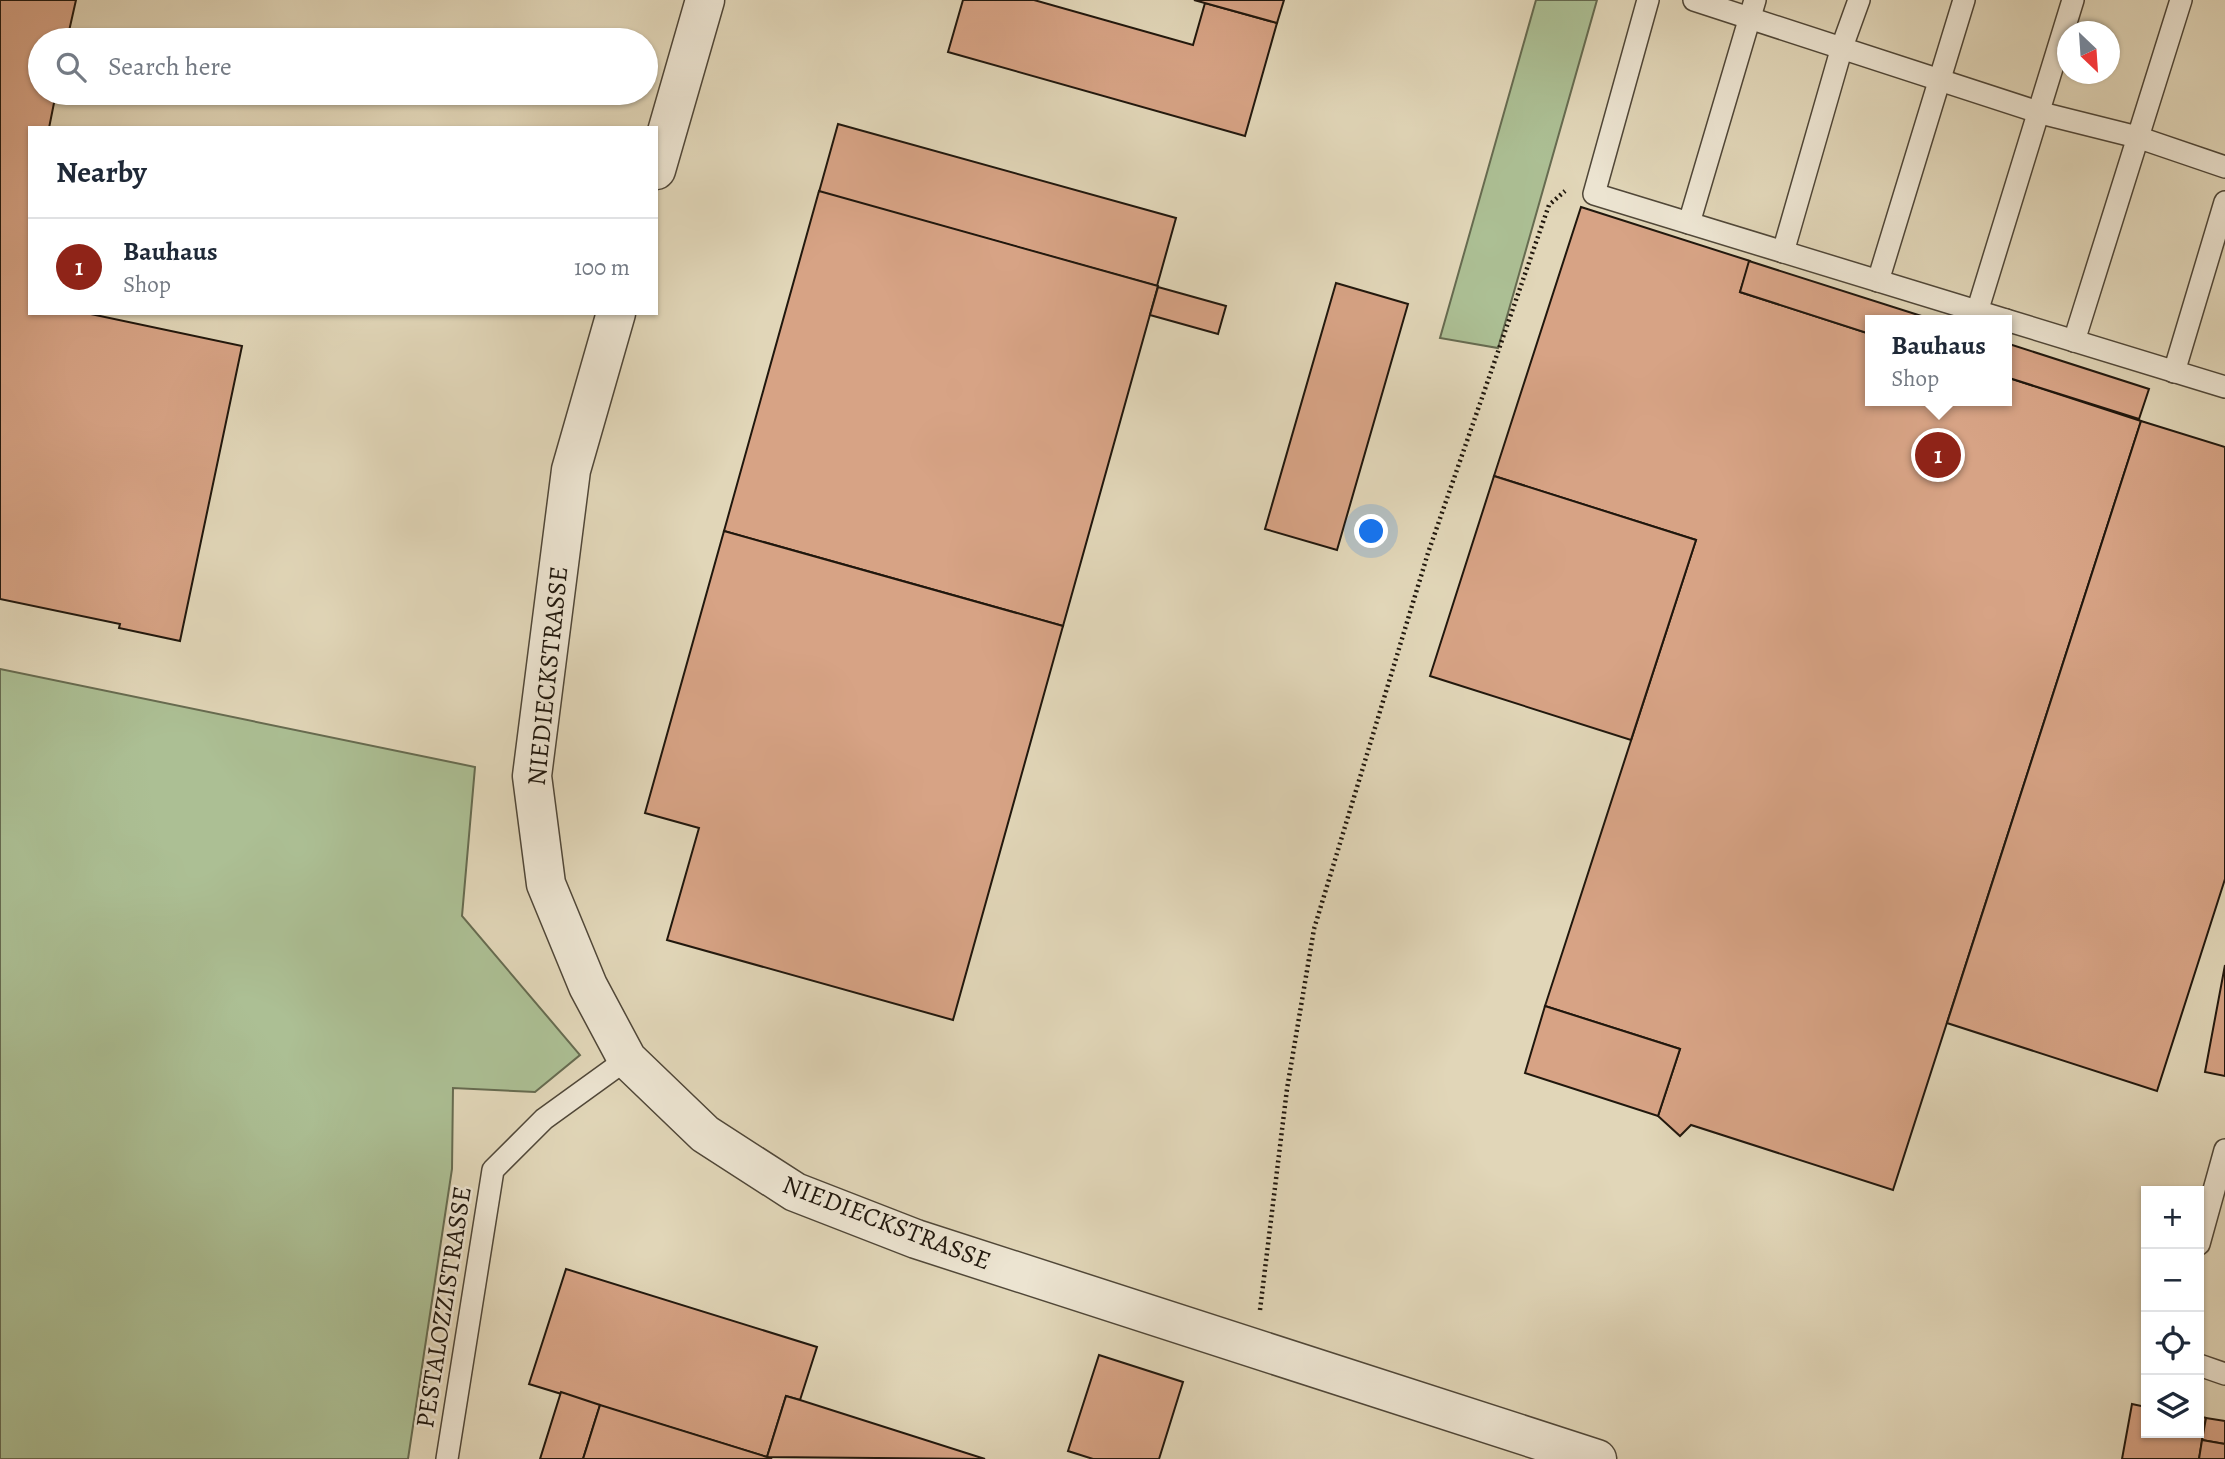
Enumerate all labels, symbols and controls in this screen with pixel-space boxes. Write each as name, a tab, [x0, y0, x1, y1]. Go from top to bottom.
north arrow	[2057, 21, 2120, 84]
search box	[28, 28, 658, 105]
icon: search	[52, 48, 90, 86]
text: Search here	[108, 49, 232, 84]
text: Nearby	[56, 152, 147, 192]
text: Bauhaus	[123, 234, 218, 269]
text: 1	[75, 252, 83, 283]
text: 100 m	[574, 252, 630, 283]
text: Shop	[123, 269, 171, 300]
popup	[1865, 315, 2012, 406]
text: Bauhaus	[1891, 328, 1986, 363]
text: Shop	[1891, 363, 1939, 394]
pin: 1	[1915, 429, 1961, 481]
your location	[1354, 514, 1388, 548]
street label: NIEDIECKSTRASSE	[519, 565, 576, 788]
street label: NIEDIECKSTRASSE	[778, 1167, 996, 1278]
street label: PESTALOZZISTRASSE	[407, 1184, 480, 1430]
map controls	[2141, 1186, 2204, 1438]
button: +	[2141, 1186, 2204, 1249]
button: −	[2141, 1249, 2204, 1312]
button: locate	[2141, 1312, 2204, 1375]
button: layers	[2141, 1375, 2204, 1438]

